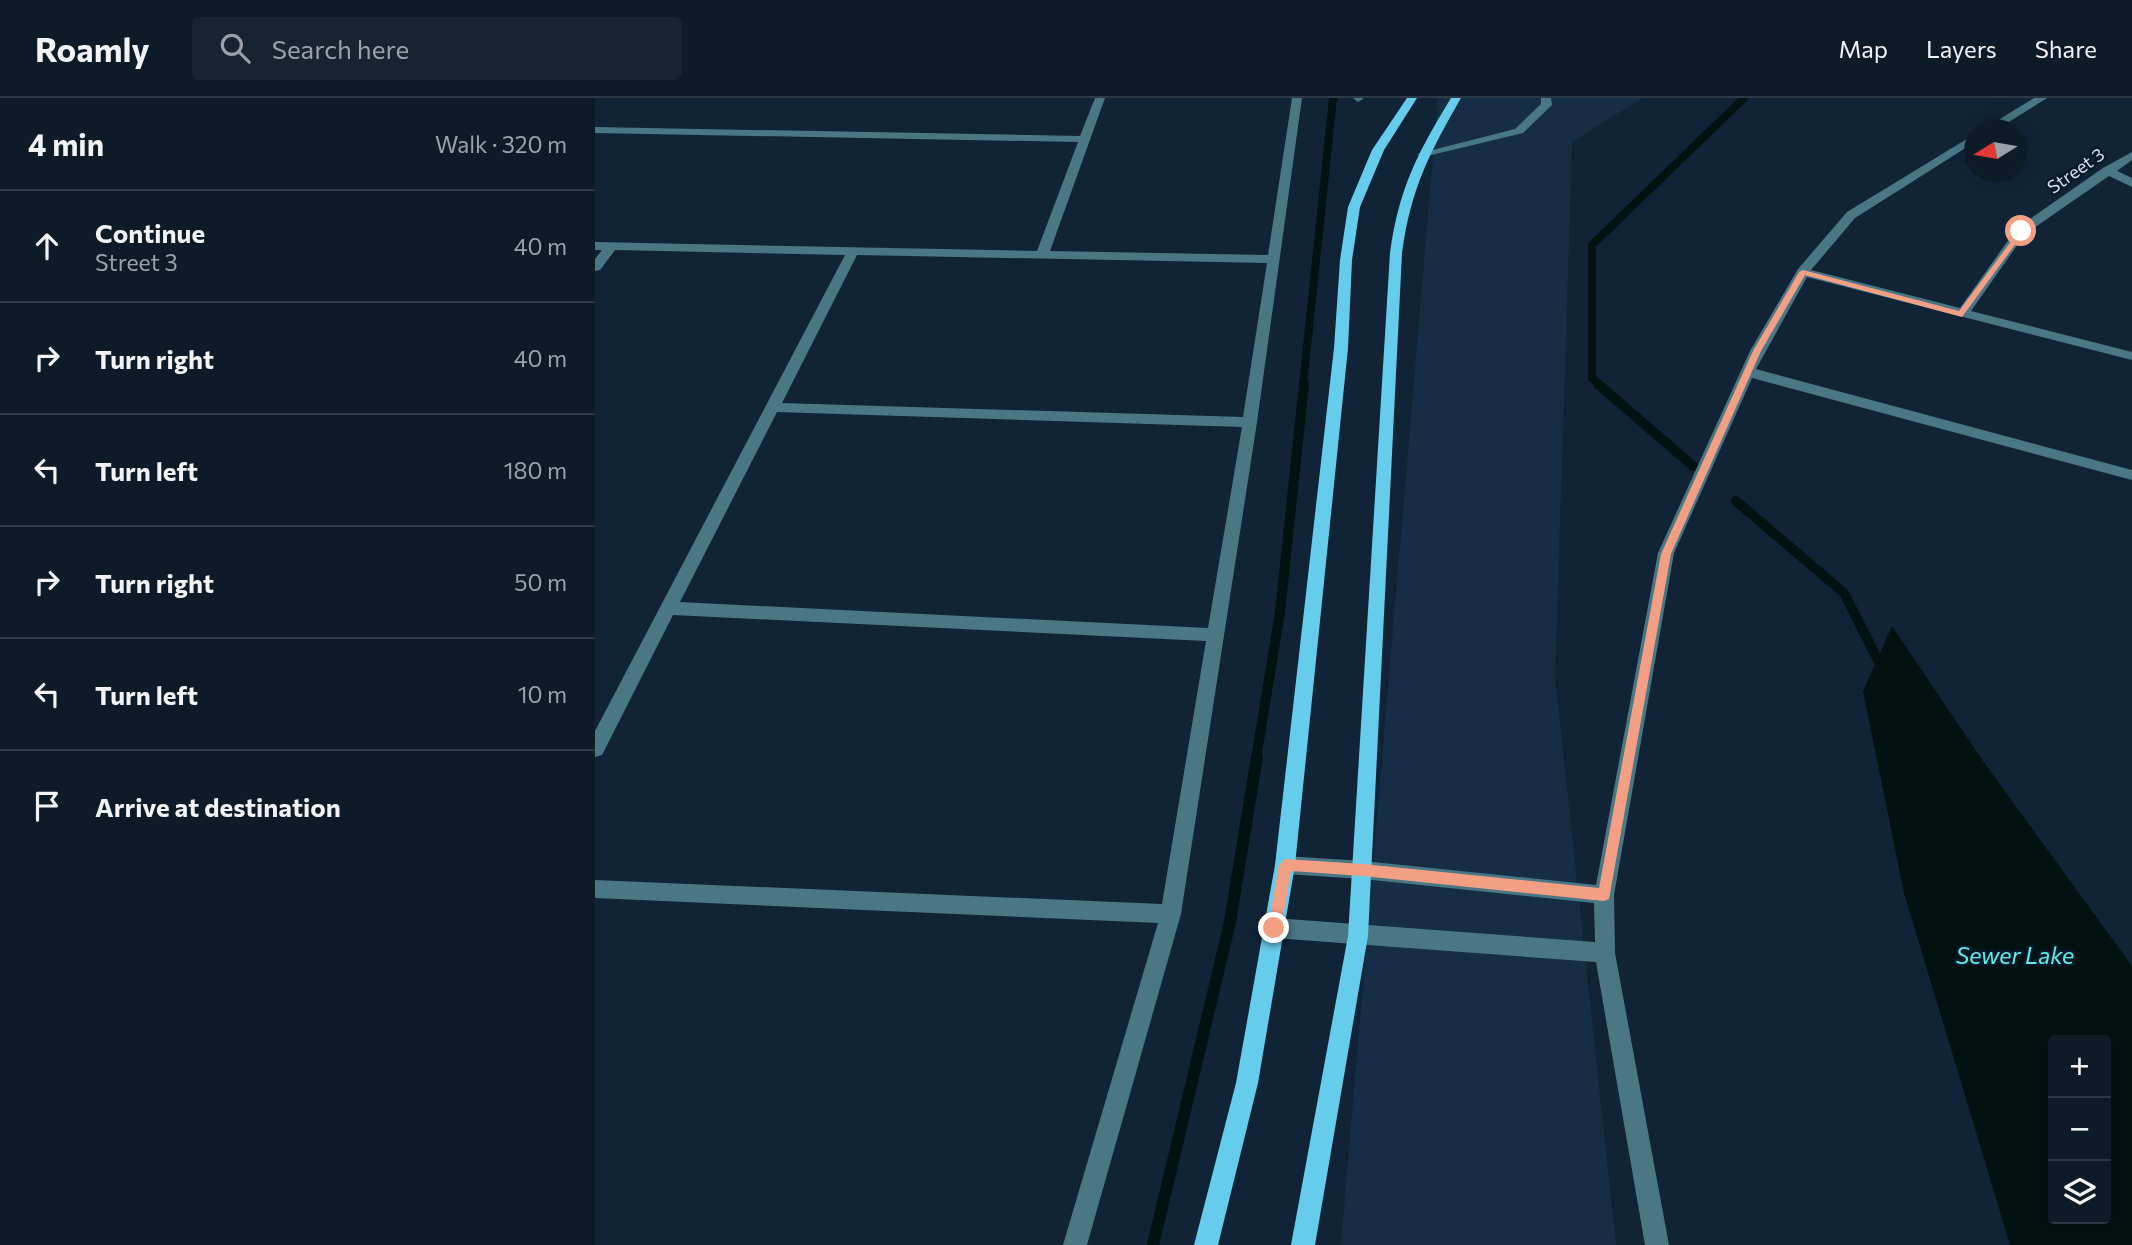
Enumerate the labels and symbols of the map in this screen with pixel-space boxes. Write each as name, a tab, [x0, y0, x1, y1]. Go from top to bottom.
north arrow	[1964, 119, 2027, 182]
street label: Street 3	[2043, 143, 2108, 198]
route start	[2005, 215, 2036, 246]
route end	[1258, 912, 1289, 943]
water label: Sewer Lake	[1956, 941, 2074, 969]

